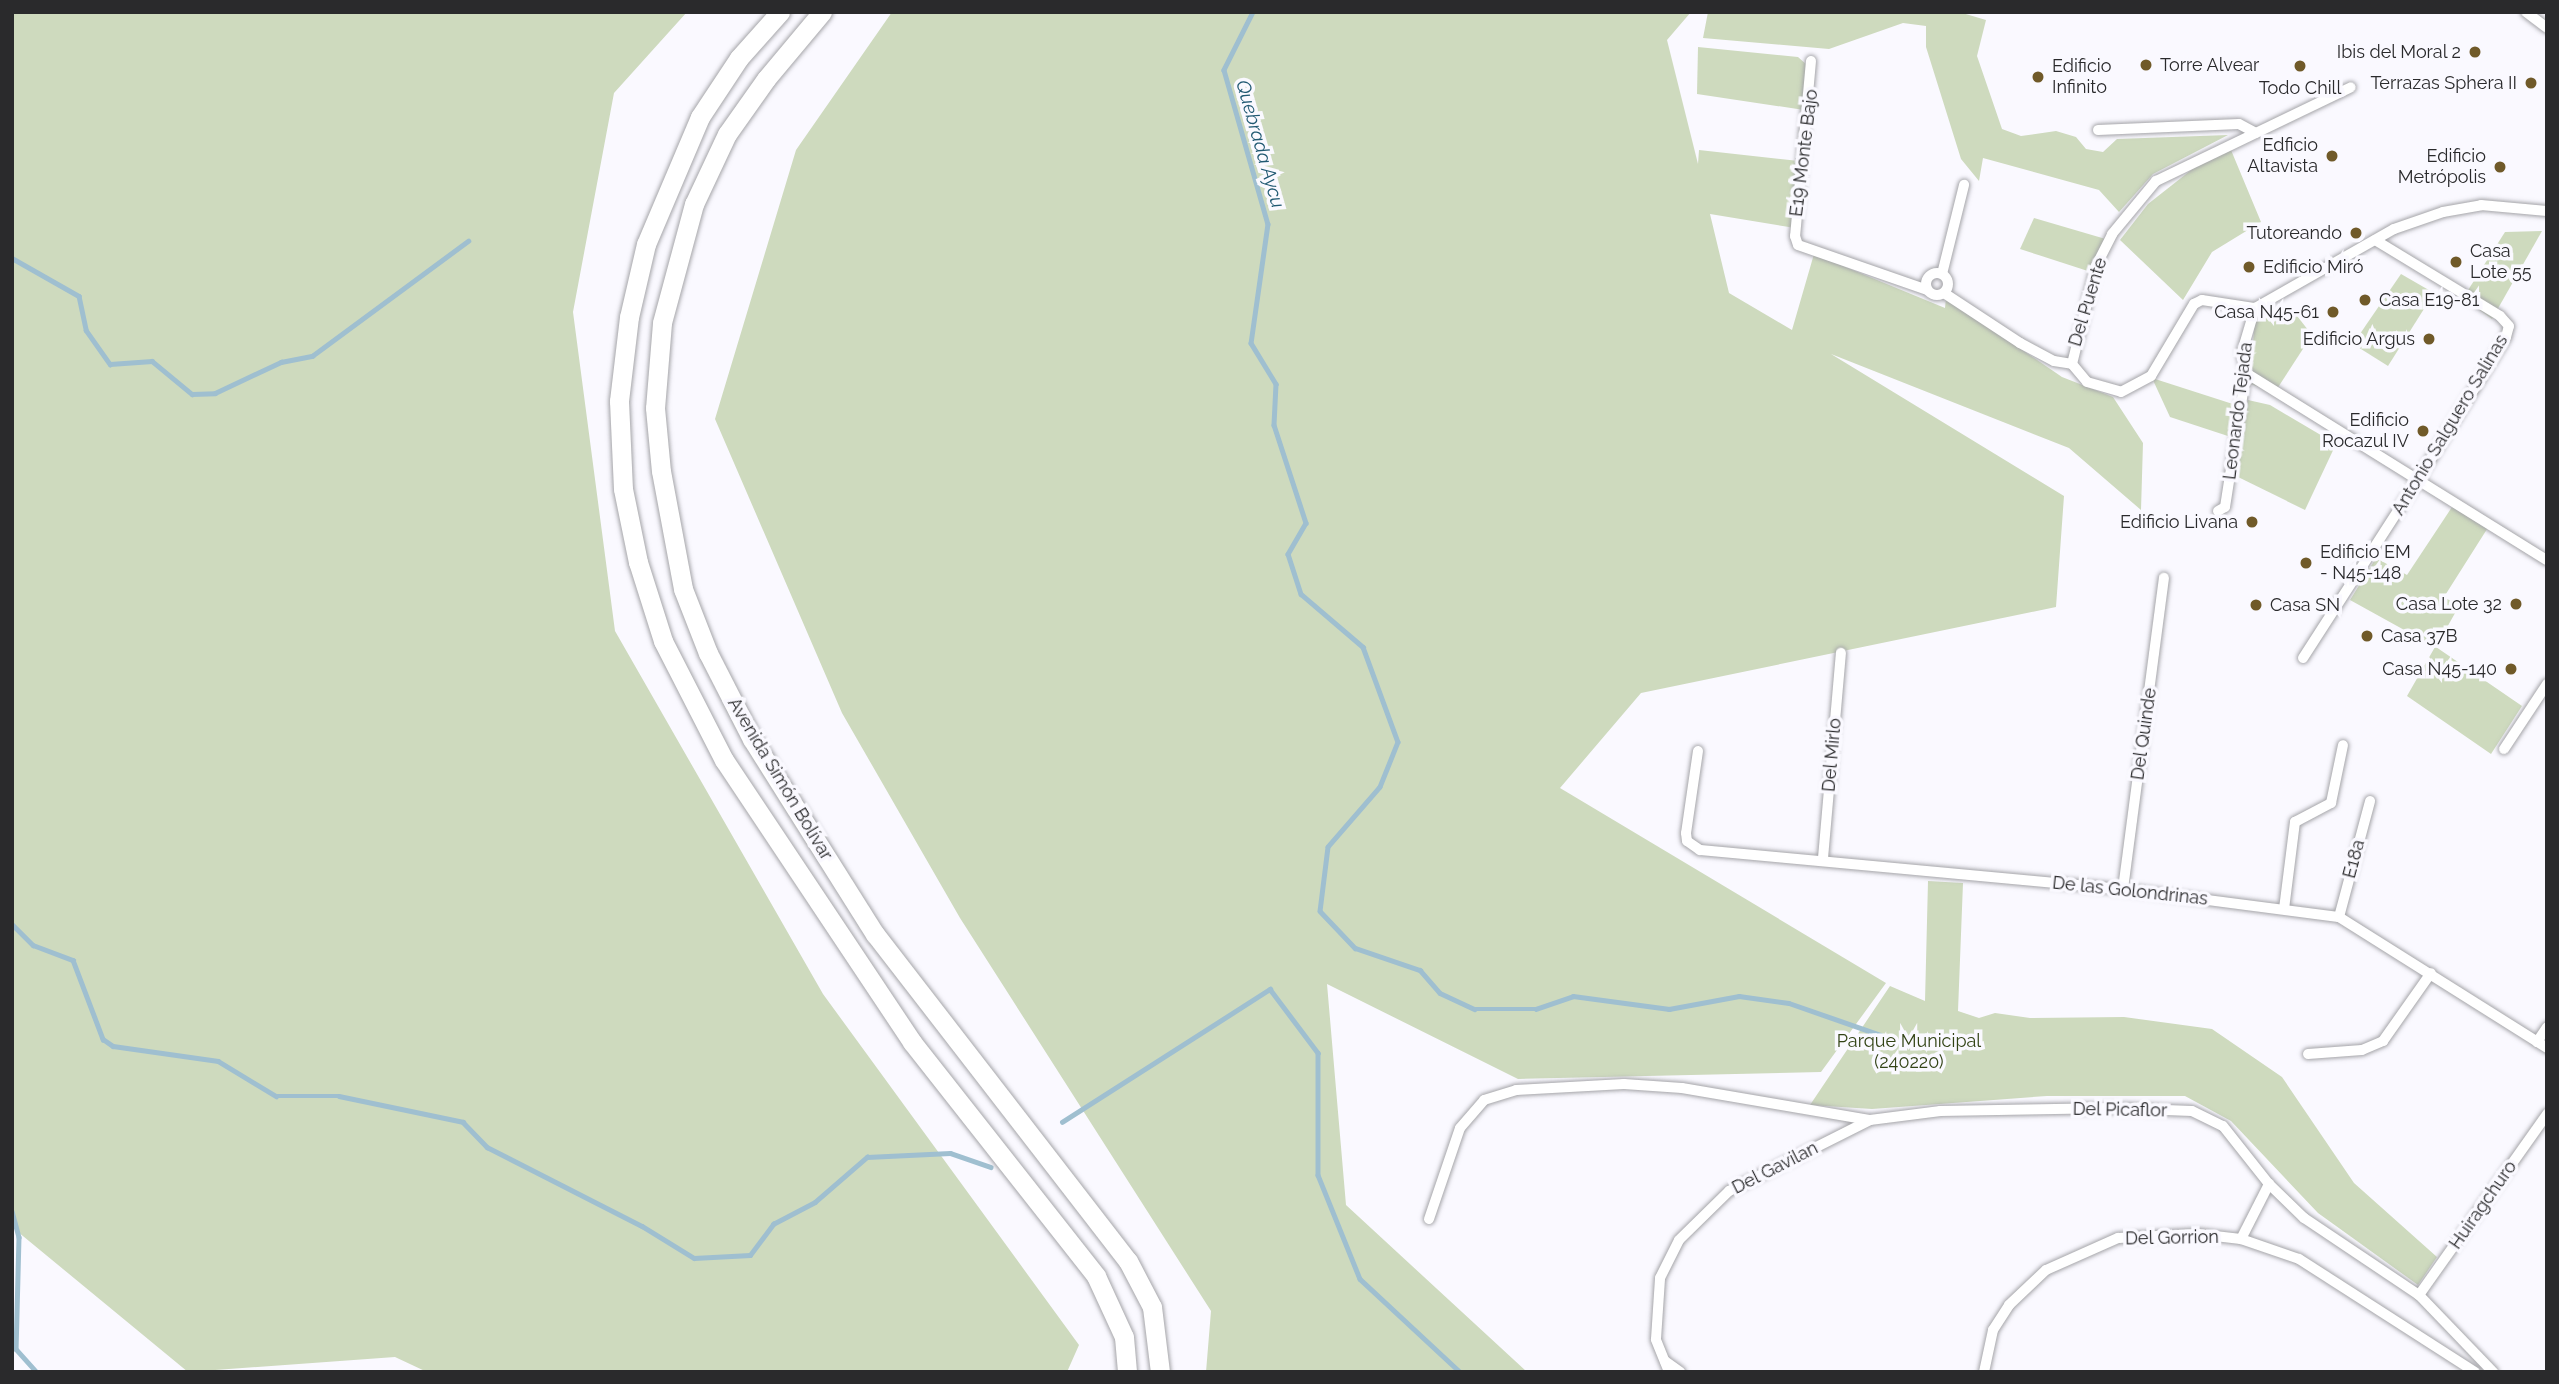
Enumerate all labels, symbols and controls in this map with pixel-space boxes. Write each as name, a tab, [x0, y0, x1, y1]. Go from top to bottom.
place label: Ibis del Moral 2	[2336, 41, 2461, 63]
marker: Ibis del Moral 2	[2467, 44, 2483, 60]
place label: Torre Alvear	[2160, 54, 2260, 76]
place label: Edificio Infinito	[2052, 56, 2111, 98]
marker: Torre Alvear	[2138, 57, 2154, 73]
marker: Todo Chill	[2292, 58, 2308, 74]
marker: Edificio Infinito	[2030, 69, 2046, 85]
place label: Terrazas Sphera II	[2370, 72, 2517, 94]
marker: Terrazas Sphera II	[2523, 75, 2539, 91]
water label: Quebrada Aycu	[1231, 77, 1289, 211]
place label: Todo Chill	[2259, 77, 2341, 99]
street label: E19 Monte Bajo	[1785, 88, 1823, 218]
place label: Edficio Altavista	[2247, 135, 2318, 178]
place label: Edificio Metrópolis	[2398, 146, 2486, 188]
marker: Edficio Altavista	[2324, 148, 2340, 164]
marker: Edificio Metrópolis	[2492, 159, 2508, 175]
place label: Tutoreando	[2246, 222, 2342, 244]
marker: Tutoreando	[2348, 225, 2364, 241]
place label: Casa Lote 55	[2470, 241, 2532, 284]
marker: Casa Lote 55	[2448, 254, 2464, 270]
street label: Del Puente	[2064, 255, 2112, 349]
place label: Edificio Miró	[2263, 256, 2363, 278]
marker: Edificio Miró	[2241, 259, 2257, 275]
place label: Casa E19-81	[2379, 289, 2479, 311]
marker: Casa E19-81	[2357, 292, 2373, 308]
place label: Casa N45-61	[2214, 301, 2319, 323]
marker: Casa N45-61	[2325, 304, 2341, 320]
place label: Edificio Argus	[2302, 328, 2415, 350]
street label: Antonio Salguero Salinas	[2387, 331, 2513, 519]
marker: Edificio Argus	[2421, 331, 2437, 347]
street label: Leonardo Tejada	[2219, 341, 2257, 481]
place label: Edificio Rocazul IV	[2321, 410, 2409, 452]
marker: Edificio Rocazul IV	[2415, 423, 2431, 439]
place label: Edificio Livana	[2120, 511, 2238, 533]
marker: Edificio Livana	[2244, 514, 2260, 530]
place label: Edificio EM - N45-148	[2320, 542, 2411, 584]
marker: Edificio EM - N45-148	[2298, 555, 2314, 571]
place label: Casa Lote 32	[2396, 593, 2502, 615]
place label: Casa SN	[2270, 594, 2340, 616]
marker: Casa Lote 32	[2508, 596, 2524, 612]
marker: Casa SN	[2248, 597, 2264, 613]
place label: Casa 37B	[2381, 625, 2457, 647]
marker: Casa 37B	[2359, 628, 2375, 644]
place label: Casa N45-140	[2382, 658, 2497, 680]
marker: Casa N45-140	[2503, 661, 2519, 677]
street label: Del Quinde	[2127, 686, 2161, 782]
street label: Avenida Simón Bolívar	[723, 694, 837, 864]
street label: Del Mirlo	[1818, 717, 1846, 793]
street label: E18a	[2339, 837, 2369, 881]
street label: De las Golondrinas	[2051, 872, 2209, 910]
park label: Parque Municipal (240220)	[1837, 1031, 1981, 1074]
street label: Del Picaflor	[2072, 1098, 2168, 1122]
street label: Del Gavilan	[1728, 1137, 1822, 1199]
street label: Huiragchuro	[2445, 1157, 2521, 1253]
street label: Del Gorrion	[2125, 1226, 2219, 1250]

